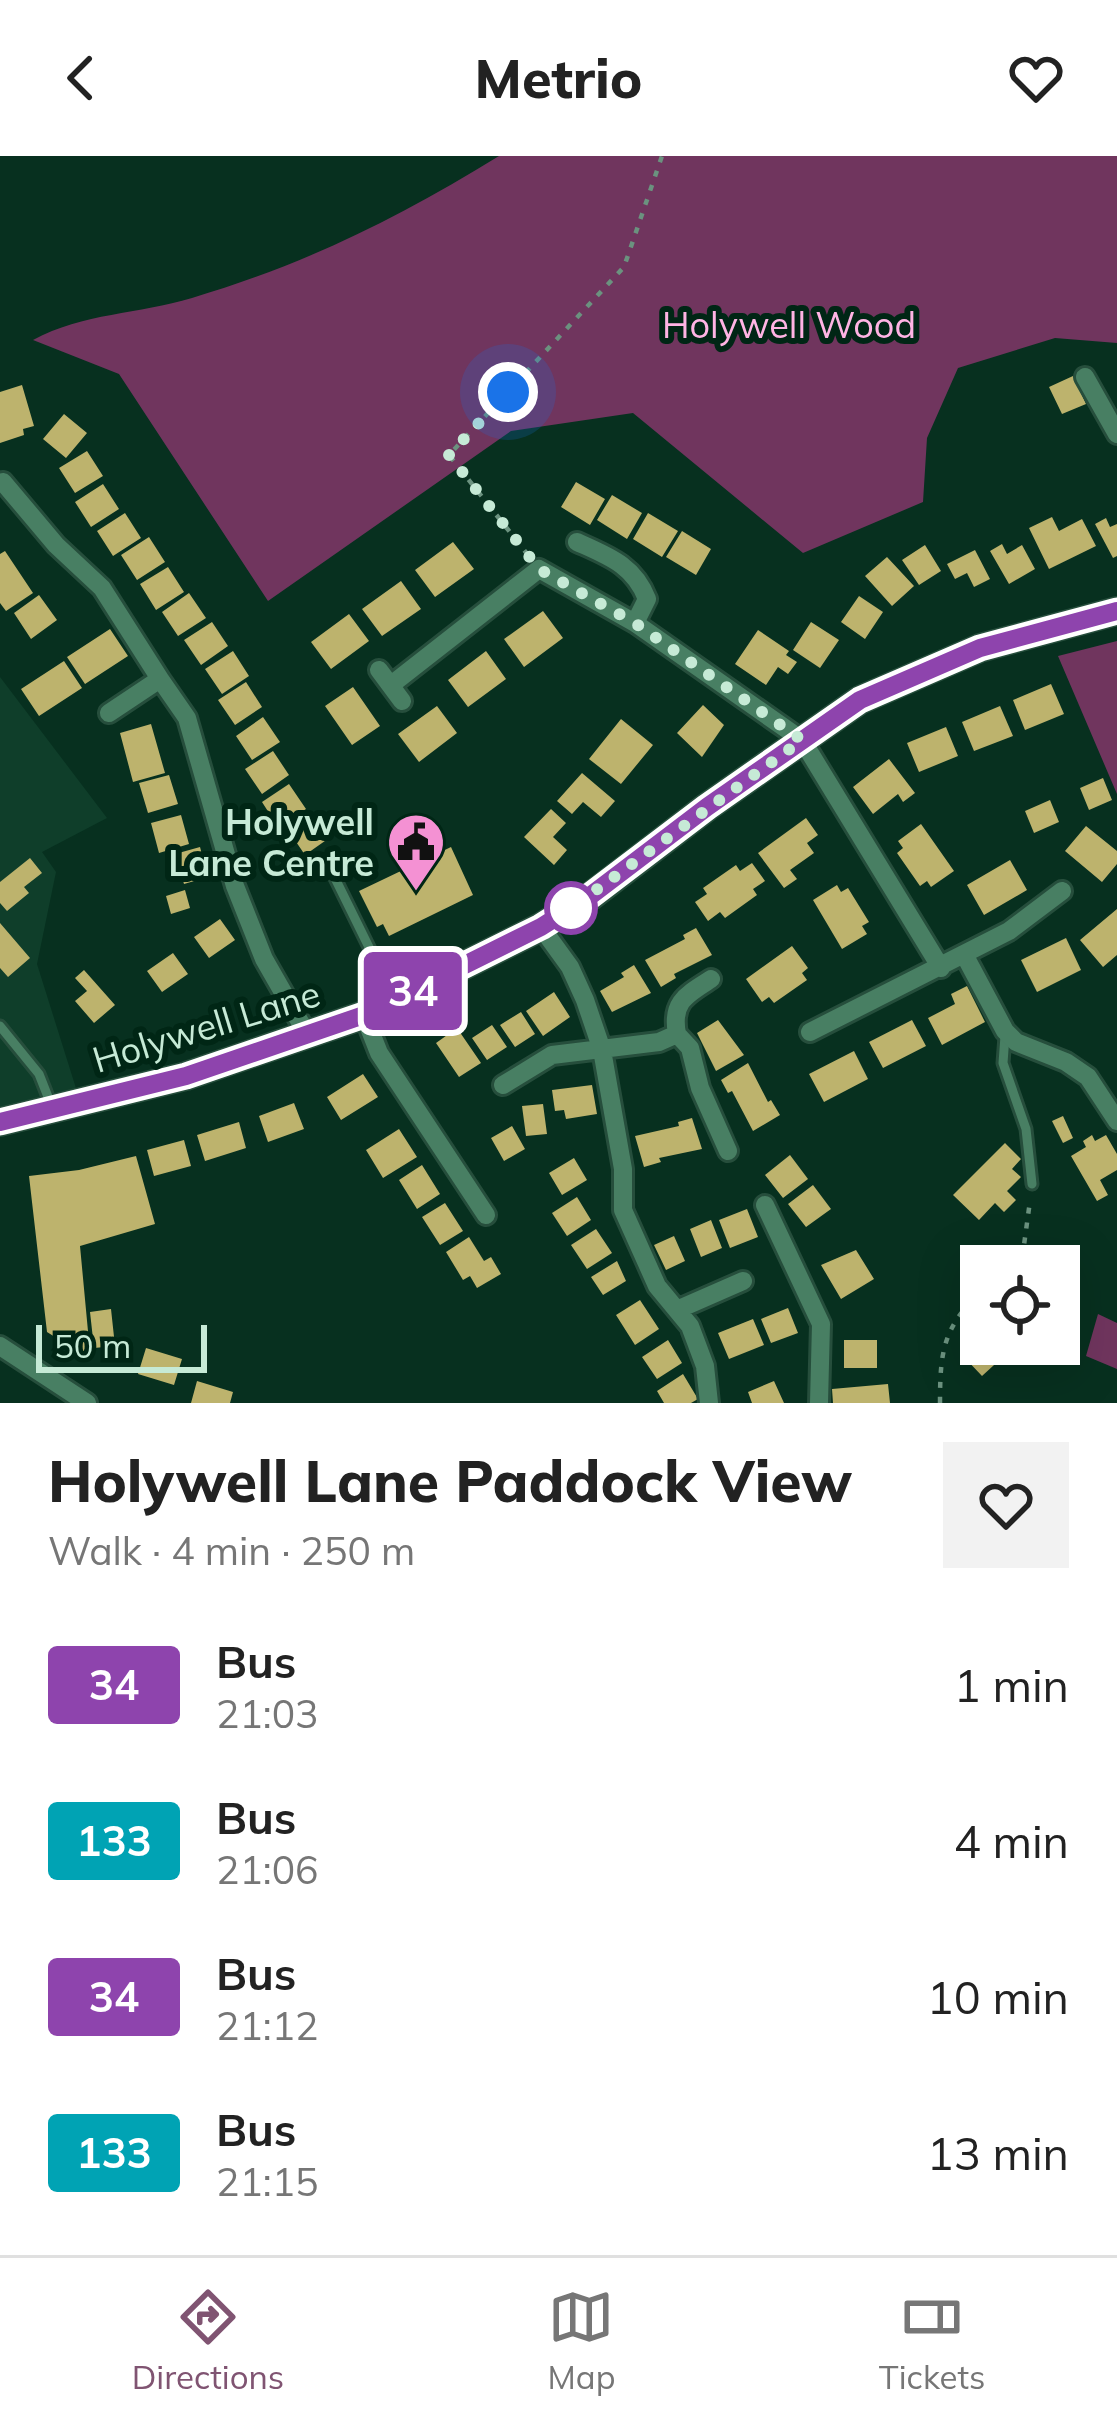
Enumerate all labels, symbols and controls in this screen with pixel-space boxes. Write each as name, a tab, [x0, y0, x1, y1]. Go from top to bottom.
text: Metrio	[475, 44, 642, 112]
icon: back	[48, 45, 114, 111]
icon: heart	[1003, 45, 1069, 111]
park label: Holywell Wood	[662, 302, 916, 347]
your location	[478, 362, 538, 422]
place label: Holywell Lane Centre	[168, 799, 374, 885]
public building icon: Holywell Lane Centre	[385, 811, 447, 893]
unlabelled marker	[546, 883, 596, 933]
line badge: 34	[359, 952, 467, 1030]
text: 34	[388, 964, 438, 1017]
street label: Holywell Lane	[87, 970, 325, 1082]
map controls	[960, 1245, 1080, 1365]
button: locate	[960, 1245, 1080, 1365]
scale bar	[36, 1319, 207, 1372]
text: 50 m	[54, 1325, 131, 1366]
button: heart	[943, 1442, 1069, 1568]
text: Holywell Lane Paddock View	[48, 1445, 852, 1516]
text: Walk · 4 min · 250 m	[48, 1526, 415, 1575]
text: Bus	[216, 1633, 296, 1689]
text: 1 min	[954, 1657, 1069, 1713]
text: 34	[89, 1658, 139, 1711]
text: 21:03	[216, 1689, 319, 1738]
text: Bus	[216, 1789, 296, 1845]
text: 4 min	[954, 1813, 1069, 1869]
text: 133	[76, 1814, 152, 1867]
text: 21:06	[216, 1845, 319, 1894]
text: Bus	[216, 1945, 296, 2001]
text: 10 min	[927, 1969, 1069, 2025]
text: 34	[89, 1970, 139, 2023]
text: 21:12	[216, 2001, 319, 2050]
text: Bus	[216, 2101, 296, 2157]
text: 13 min	[927, 2125, 1069, 2181]
text: 133	[76, 2126, 152, 2179]
text: 21:15	[216, 2157, 319, 2206]
tab: Directions	[132, 2284, 284, 2397]
tab: Map	[548, 2284, 615, 2397]
tab: Tickets	[879, 2284, 985, 2397]

